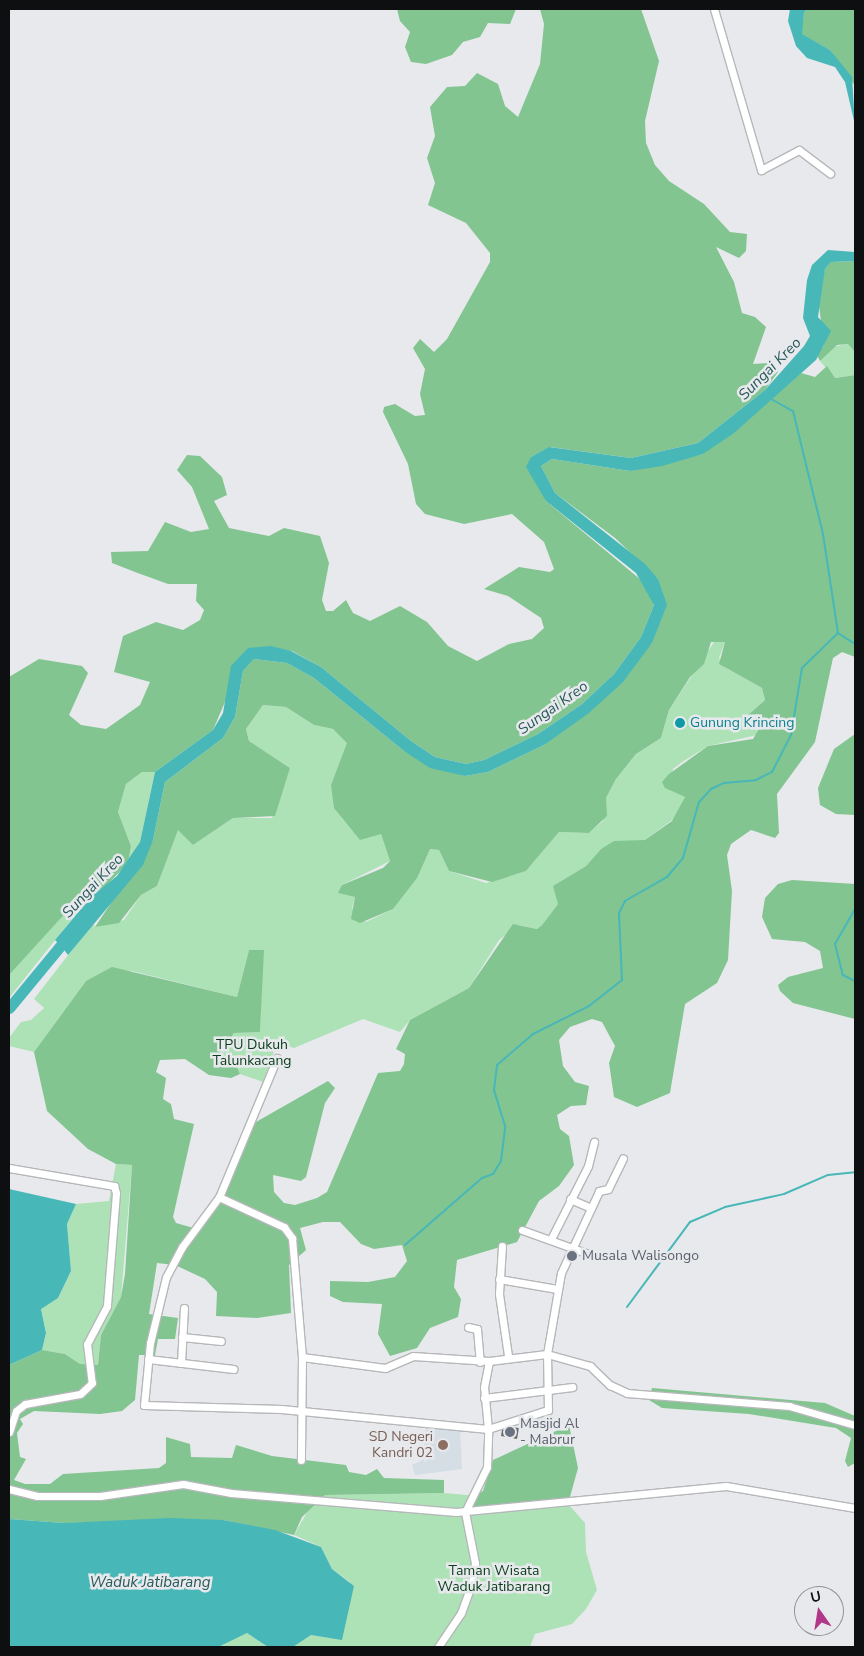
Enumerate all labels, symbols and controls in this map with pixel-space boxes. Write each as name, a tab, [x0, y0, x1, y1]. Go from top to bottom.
water label: Sungai Kreo	[735, 334, 805, 404]
water label: Sungai Kreo	[515, 677, 591, 739]
place label: Gunung Krincing	[690, 715, 794, 731]
marker: Gunung Krincing	[674, 717, 686, 729]
water label: Sungai Kreo	[59, 850, 127, 922]
park label: TPU Dukuh Talunkacang	[212, 1037, 292, 1070]
place label: Musala Walisongo	[582, 1248, 699, 1264]
marker: Musala Walisongo	[566, 1250, 578, 1262]
place label: Masjid Al - Mabrur	[520, 1416, 579, 1448]
marker: Masjid Al - Mabrur	[504, 1426, 516, 1438]
place label: SD Negeri Kandri 02	[369, 1429, 433, 1461]
marker: SD Negeri Kandri 02	[437, 1439, 449, 1451]
park label: Taman Wisata Waduk Jatibarang	[438, 1563, 550, 1595]
water label: Waduk Jatibarang	[90, 1574, 210, 1592]
north arrow	[794, 1586, 844, 1636]
text: U	[809, 1586, 823, 1607]

